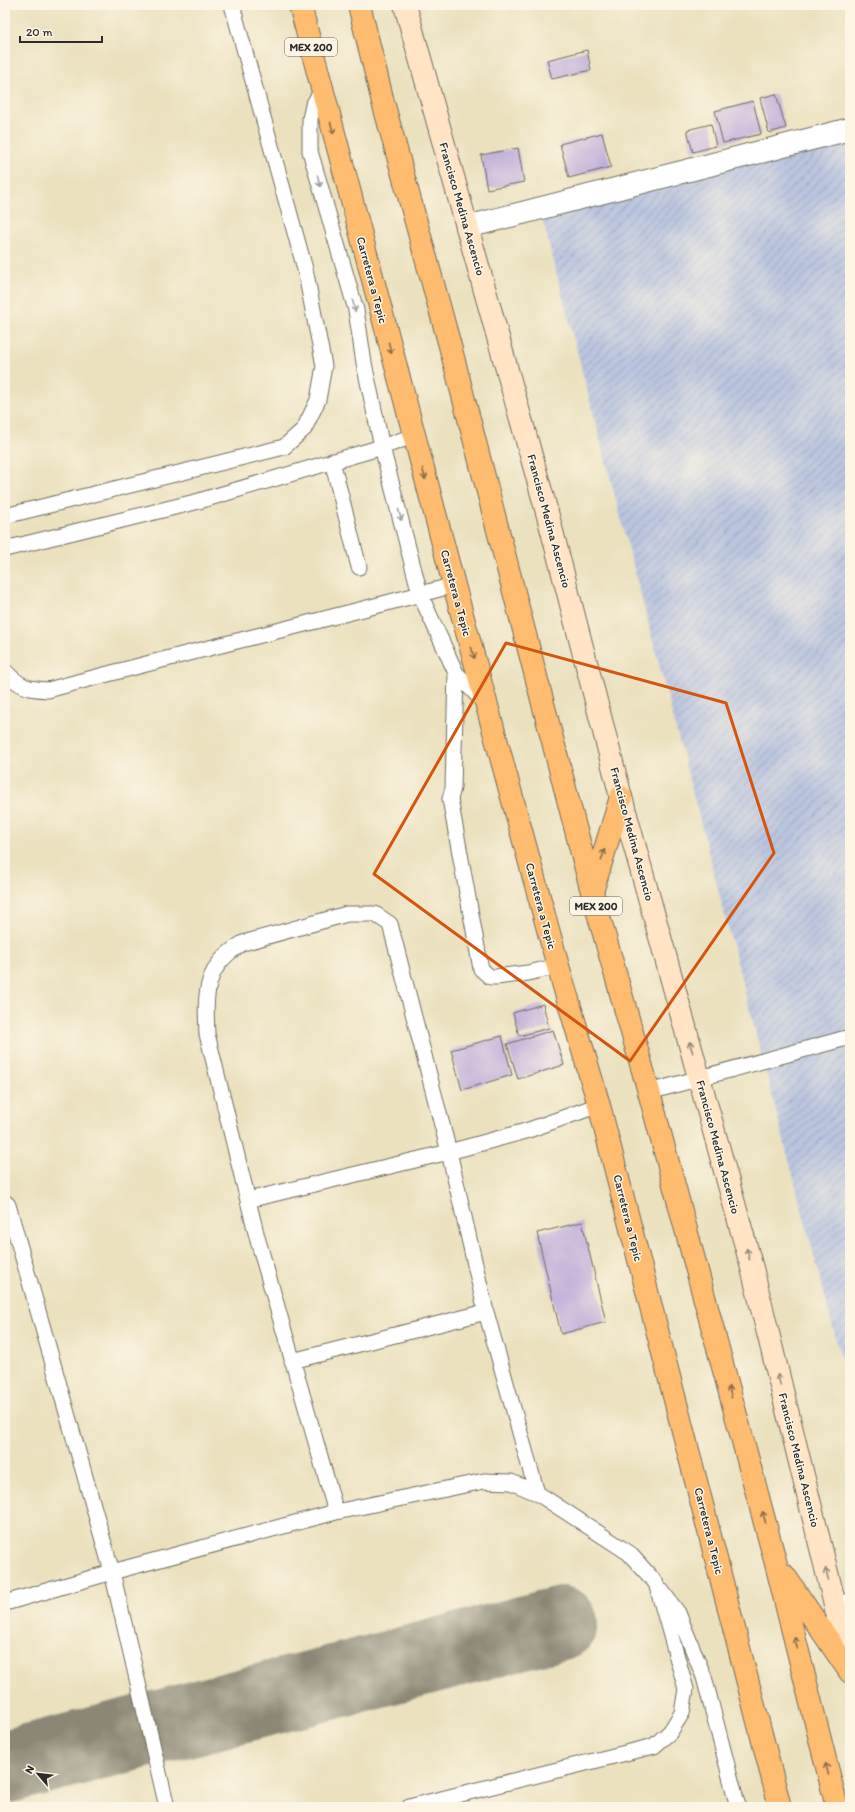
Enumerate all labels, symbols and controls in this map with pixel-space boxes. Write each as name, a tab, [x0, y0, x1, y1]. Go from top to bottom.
scale bar	[20, 18, 102, 44]
text: 20 m	[26, 25, 53, 39]
road number: MEX 200	[285, 38, 337, 56]
one-way arrow	[329, 121, 336, 134]
street label: Francisco Medina Ascencio	[436, 141, 488, 277]
one-way arrow	[316, 174, 323, 187]
street label: Carretera a Tepic	[354, 235, 390, 325]
one-way arrow	[351, 299, 359, 312]
one-way arrow	[387, 341, 394, 354]
street label: Francisco Medina Ascencio	[524, 453, 574, 589]
one-way arrow	[421, 467, 428, 480]
one-way arrow	[396, 508, 404, 521]
street label: Carretera a Tepic	[438, 548, 474, 638]
one-way arrow	[470, 646, 477, 659]
street label: Francisco Medina Ascencio	[607, 766, 657, 902]
one-way arrow	[600, 849, 607, 862]
street label: Carretera a Tepic	[523, 861, 559, 951]
road number: MEX 200	[570, 897, 622, 915]
one-way arrow	[687, 1041, 694, 1054]
street label: Francisco Medina Ascencio	[693, 1079, 743, 1215]
street label: Carretera a Tepic	[610, 1173, 646, 1263]
one-way arrow	[744, 1247, 751, 1260]
one-way arrow	[775, 1373, 783, 1386]
one-way arrow	[726, 1385, 733, 1398]
street label: Francisco Medina Ascencio	[776, 1391, 822, 1529]
street label: Carretera a Tepic	[691, 1486, 727, 1576]
one-way arrow	[759, 1511, 767, 1524]
one-way arrow	[823, 1568, 831, 1581]
one-way arrow	[792, 1637, 799, 1650]
north arrow	[18, 1754, 58, 1794]
text: N	[22, 1763, 37, 1776]
one-way arrow	[823, 1763, 831, 1776]

